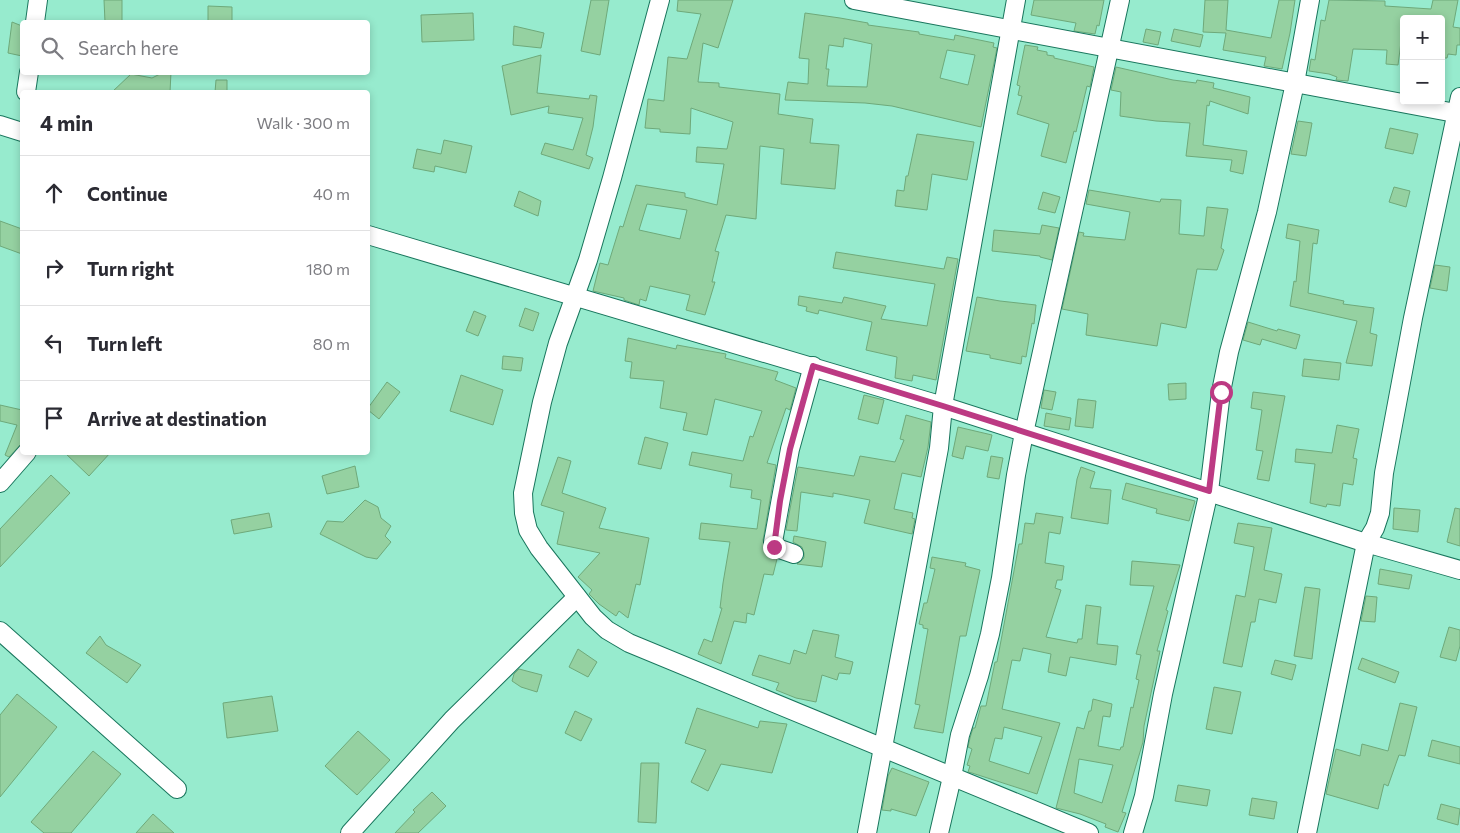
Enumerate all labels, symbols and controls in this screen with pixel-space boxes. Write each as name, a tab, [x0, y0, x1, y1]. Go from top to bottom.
map controls	[1400, 15, 1445, 105]
button: +	[1400, 15, 1445, 60]
search box	[20, 20, 370, 75]
icon: search	[38, 34, 66, 62]
text: Search here	[78, 36, 178, 59]
button: −	[1400, 60, 1445, 105]
text: 4 min	[40, 110, 93, 135]
text: Walk · 300 m	[256, 113, 350, 132]
icon: ahead	[40, 179, 68, 207]
text: Continue	[87, 182, 167, 205]
text: 40 m	[313, 184, 350, 203]
icon: right	[40, 254, 68, 282]
text: Turn right	[87, 257, 174, 280]
text: 180 m	[306, 259, 350, 278]
icon: left	[40, 329, 68, 357]
text: Turn left	[87, 332, 162, 355]
text: 80 m	[313, 334, 350, 353]
route start	[1210, 381, 1233, 404]
icon: arrive	[40, 404, 68, 432]
text: Arrive at destination	[87, 407, 267, 430]
route end	[763, 536, 786, 559]

